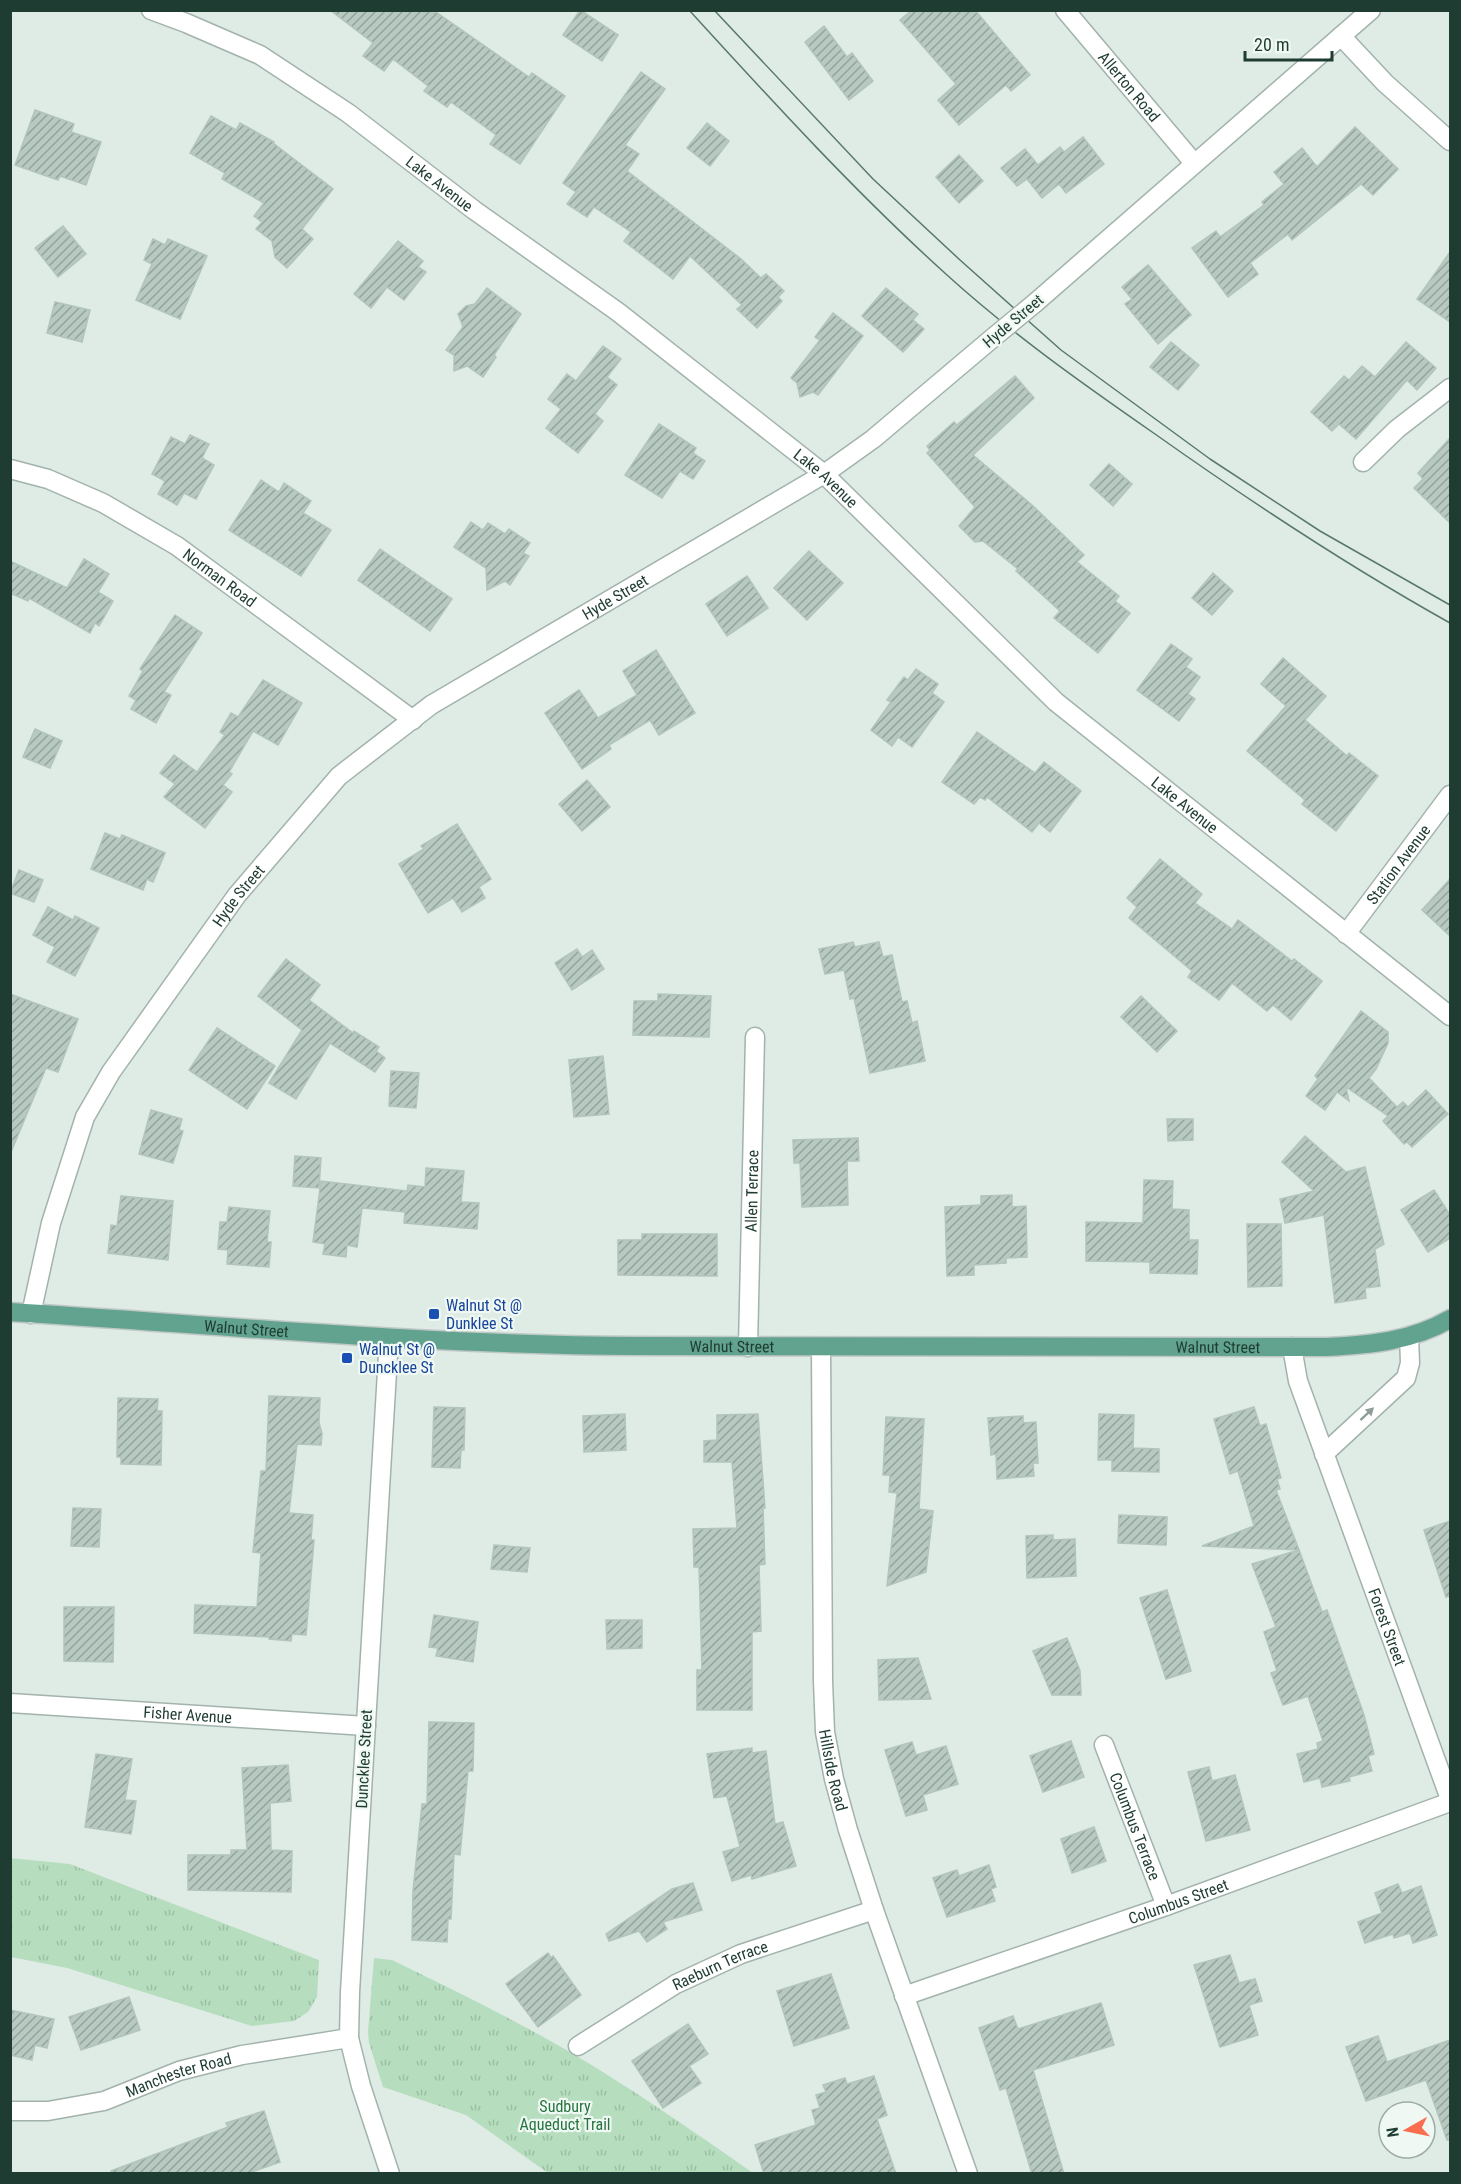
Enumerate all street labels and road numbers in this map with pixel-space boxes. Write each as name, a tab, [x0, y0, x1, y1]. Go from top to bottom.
street label: Allerton Road	[1095, 48, 1164, 125]
street label: Lake Avenue	[402, 152, 477, 215]
street label: Hyde Street	[979, 290, 1047, 352]
street label: Lake Avenue	[790, 444, 862, 512]
street label: Norman Road	[179, 544, 260, 611]
street label: Hyde Street	[579, 570, 651, 624]
street label: Lake Avenue	[1148, 772, 1222, 837]
street label: Station Avenue	[1362, 821, 1434, 908]
street label: Hyde Street	[208, 861, 268, 930]
street label: Allen Terrace	[741, 1150, 762, 1232]
street label: Walnut Street	[204, 1316, 290, 1341]
street label: Walnut Street	[690, 1337, 775, 1356]
street label: Walnut Street	[1176, 1337, 1261, 1356]
street label: Forest Street	[1365, 1585, 1410, 1668]
street label: Fisher Avenue	[143, 1702, 232, 1727]
street label: Duncklee Street	[352, 1709, 376, 1809]
street label: Hillside Road	[815, 1728, 852, 1813]
street label: Columbus Terrace	[1106, 1770, 1165, 1883]
street label: Columbus Street	[1126, 1875, 1231, 1928]
street label: Raeburn Terrace	[669, 1936, 770, 1994]
street label: Manchester Road	[123, 2049, 233, 2101]

